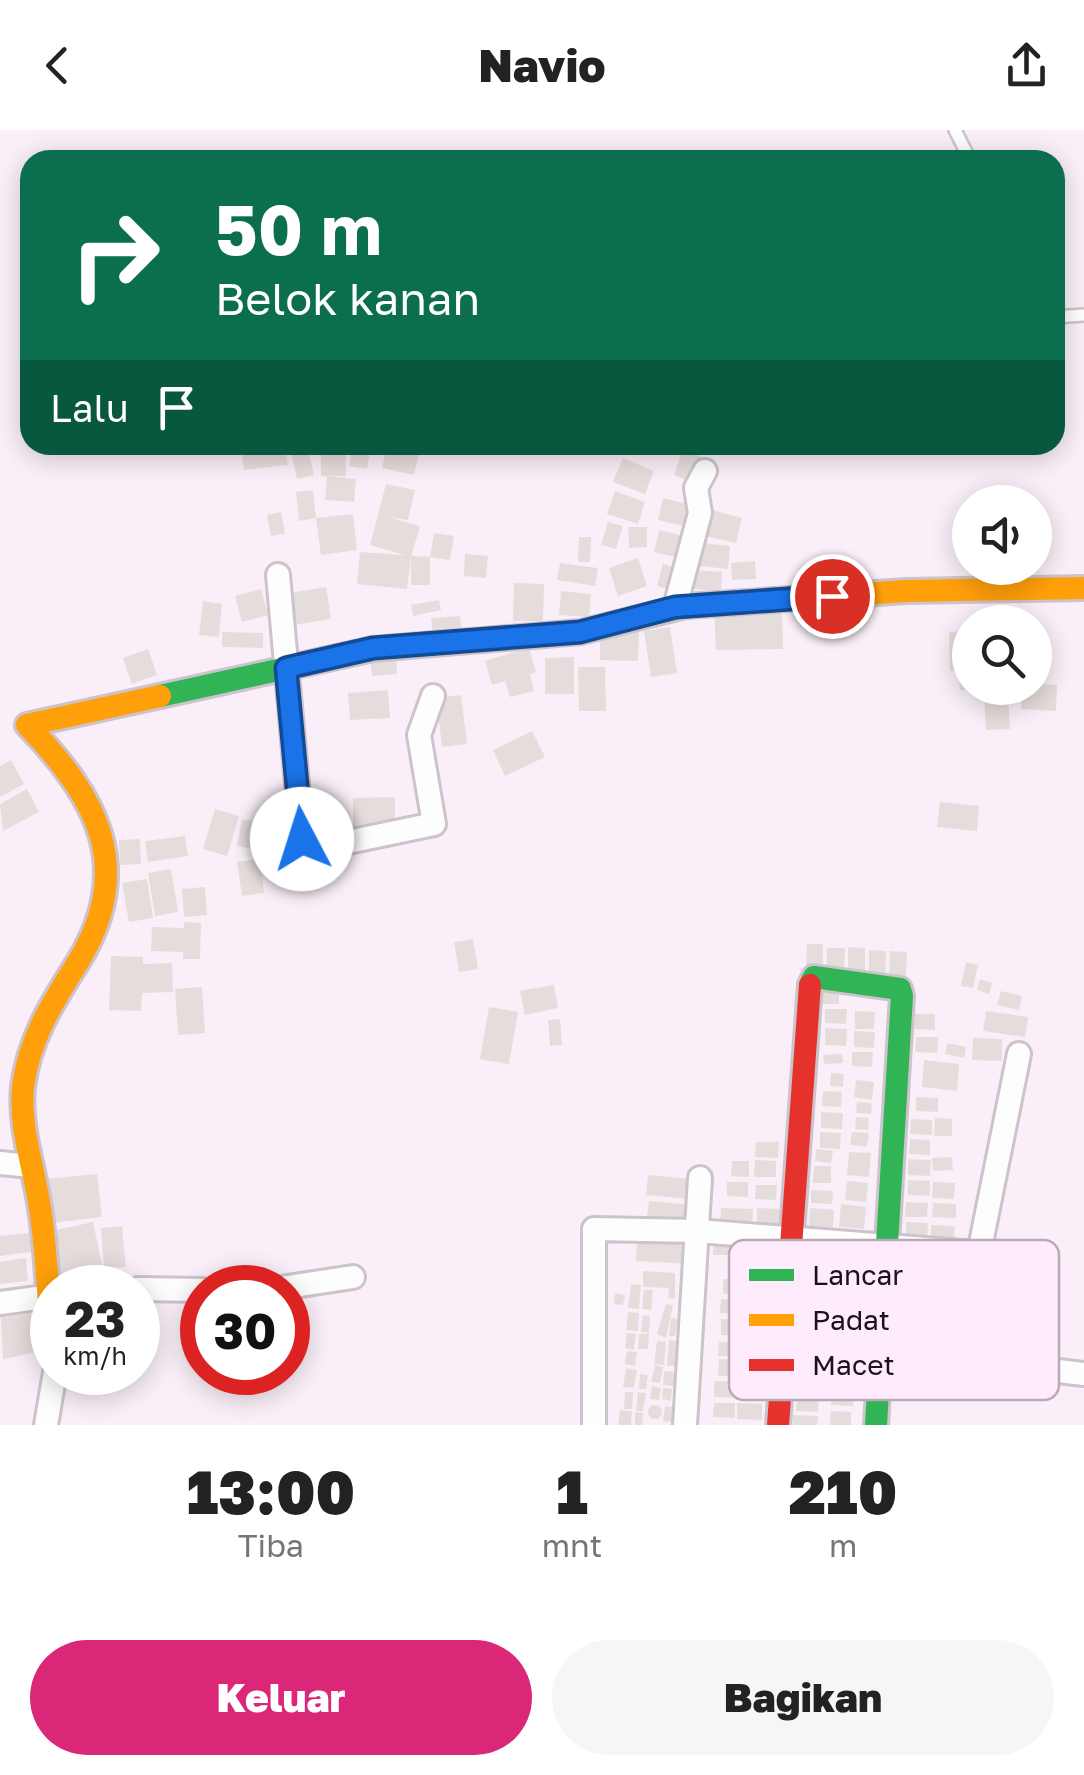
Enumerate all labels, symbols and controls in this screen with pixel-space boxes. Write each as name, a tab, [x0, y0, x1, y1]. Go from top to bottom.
icon: back	[30, 38, 85, 93]
text: Navio	[478, 38, 606, 92]
icon: share	[999, 38, 1054, 93]
text: 50 m	[215, 186, 382, 270]
icon: right	[50, 190, 180, 320]
text: Belok kanan	[215, 271, 480, 325]
icon: arrive	[149, 380, 204, 435]
text: Lalu	[50, 385, 129, 430]
map controls	[952, 485, 1052, 705]
button: sound	[952, 485, 1052, 585]
pin	[790, 554, 875, 639]
icon: arrive	[805, 569, 860, 624]
button: search	[952, 605, 1052, 705]
position arrow	[250, 787, 354, 891]
legend	[729, 1240, 1059, 1400]
text: Lancar	[812, 1258, 903, 1291]
speed limit sign: 30	[180, 1265, 310, 1395]
text: 23	[64, 1288, 125, 1348]
text: Padat	[812, 1303, 890, 1336]
text: km/h	[63, 1340, 127, 1371]
text: Macet	[812, 1348, 895, 1381]
text: 13:00	[187, 1455, 355, 1527]
text: 1	[556, 1455, 588, 1527]
text: 210	[789, 1455, 897, 1527]
text: Tiba	[238, 1526, 304, 1564]
text: mnt	[542, 1526, 602, 1564]
text: m	[829, 1526, 857, 1564]
button: Keluar	[30, 1640, 532, 1755]
button: Bagikan	[552, 1640, 1054, 1755]

